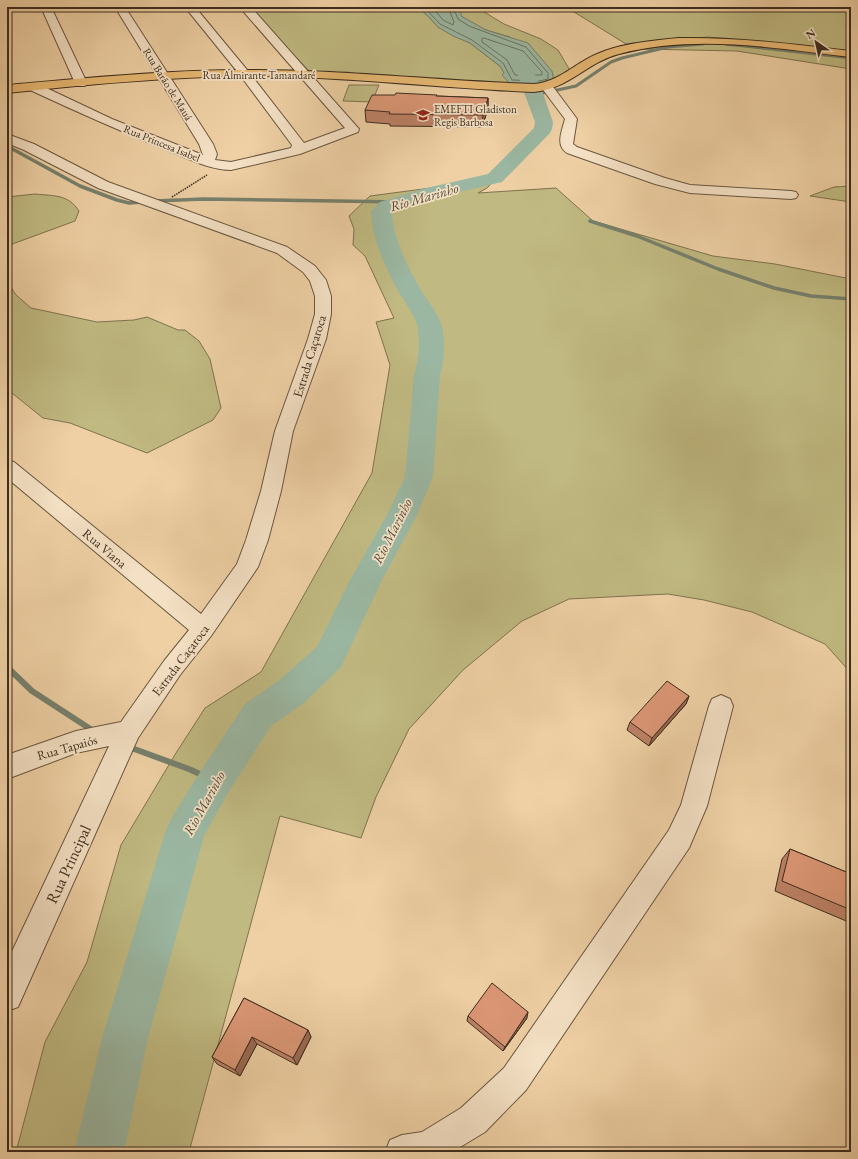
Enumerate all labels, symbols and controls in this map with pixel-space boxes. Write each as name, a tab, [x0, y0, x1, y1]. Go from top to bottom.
north arrow	[796, 22, 836, 62]
text: N	[803, 25, 818, 42]
street label: Rua Barão de Mauá	[140, 45, 196, 123]
street label: Rua Almirante Tamandaré	[203, 68, 316, 82]
place label: EMEFTI Gladiston Regis Barbosa	[434, 102, 517, 129]
school or university icon: EMEFTI Gladiston Regis Barbosa	[415, 107, 431, 123]
street label: Rua Princesa Isabel	[122, 121, 203, 165]
water label: Rio Marinho	[388, 178, 461, 215]
street label: Estrada Caçaroca	[289, 312, 330, 399]
water label: Rio Marinho	[368, 495, 416, 567]
street label: Rua Viana	[79, 525, 131, 572]
street label: Estrada Caçaroca	[148, 620, 213, 699]
street label: Rua Tapaiós	[35, 731, 99, 764]
water label: Rio Marinho	[179, 767, 229, 838]
street label: Rua Principal	[41, 821, 96, 907]

